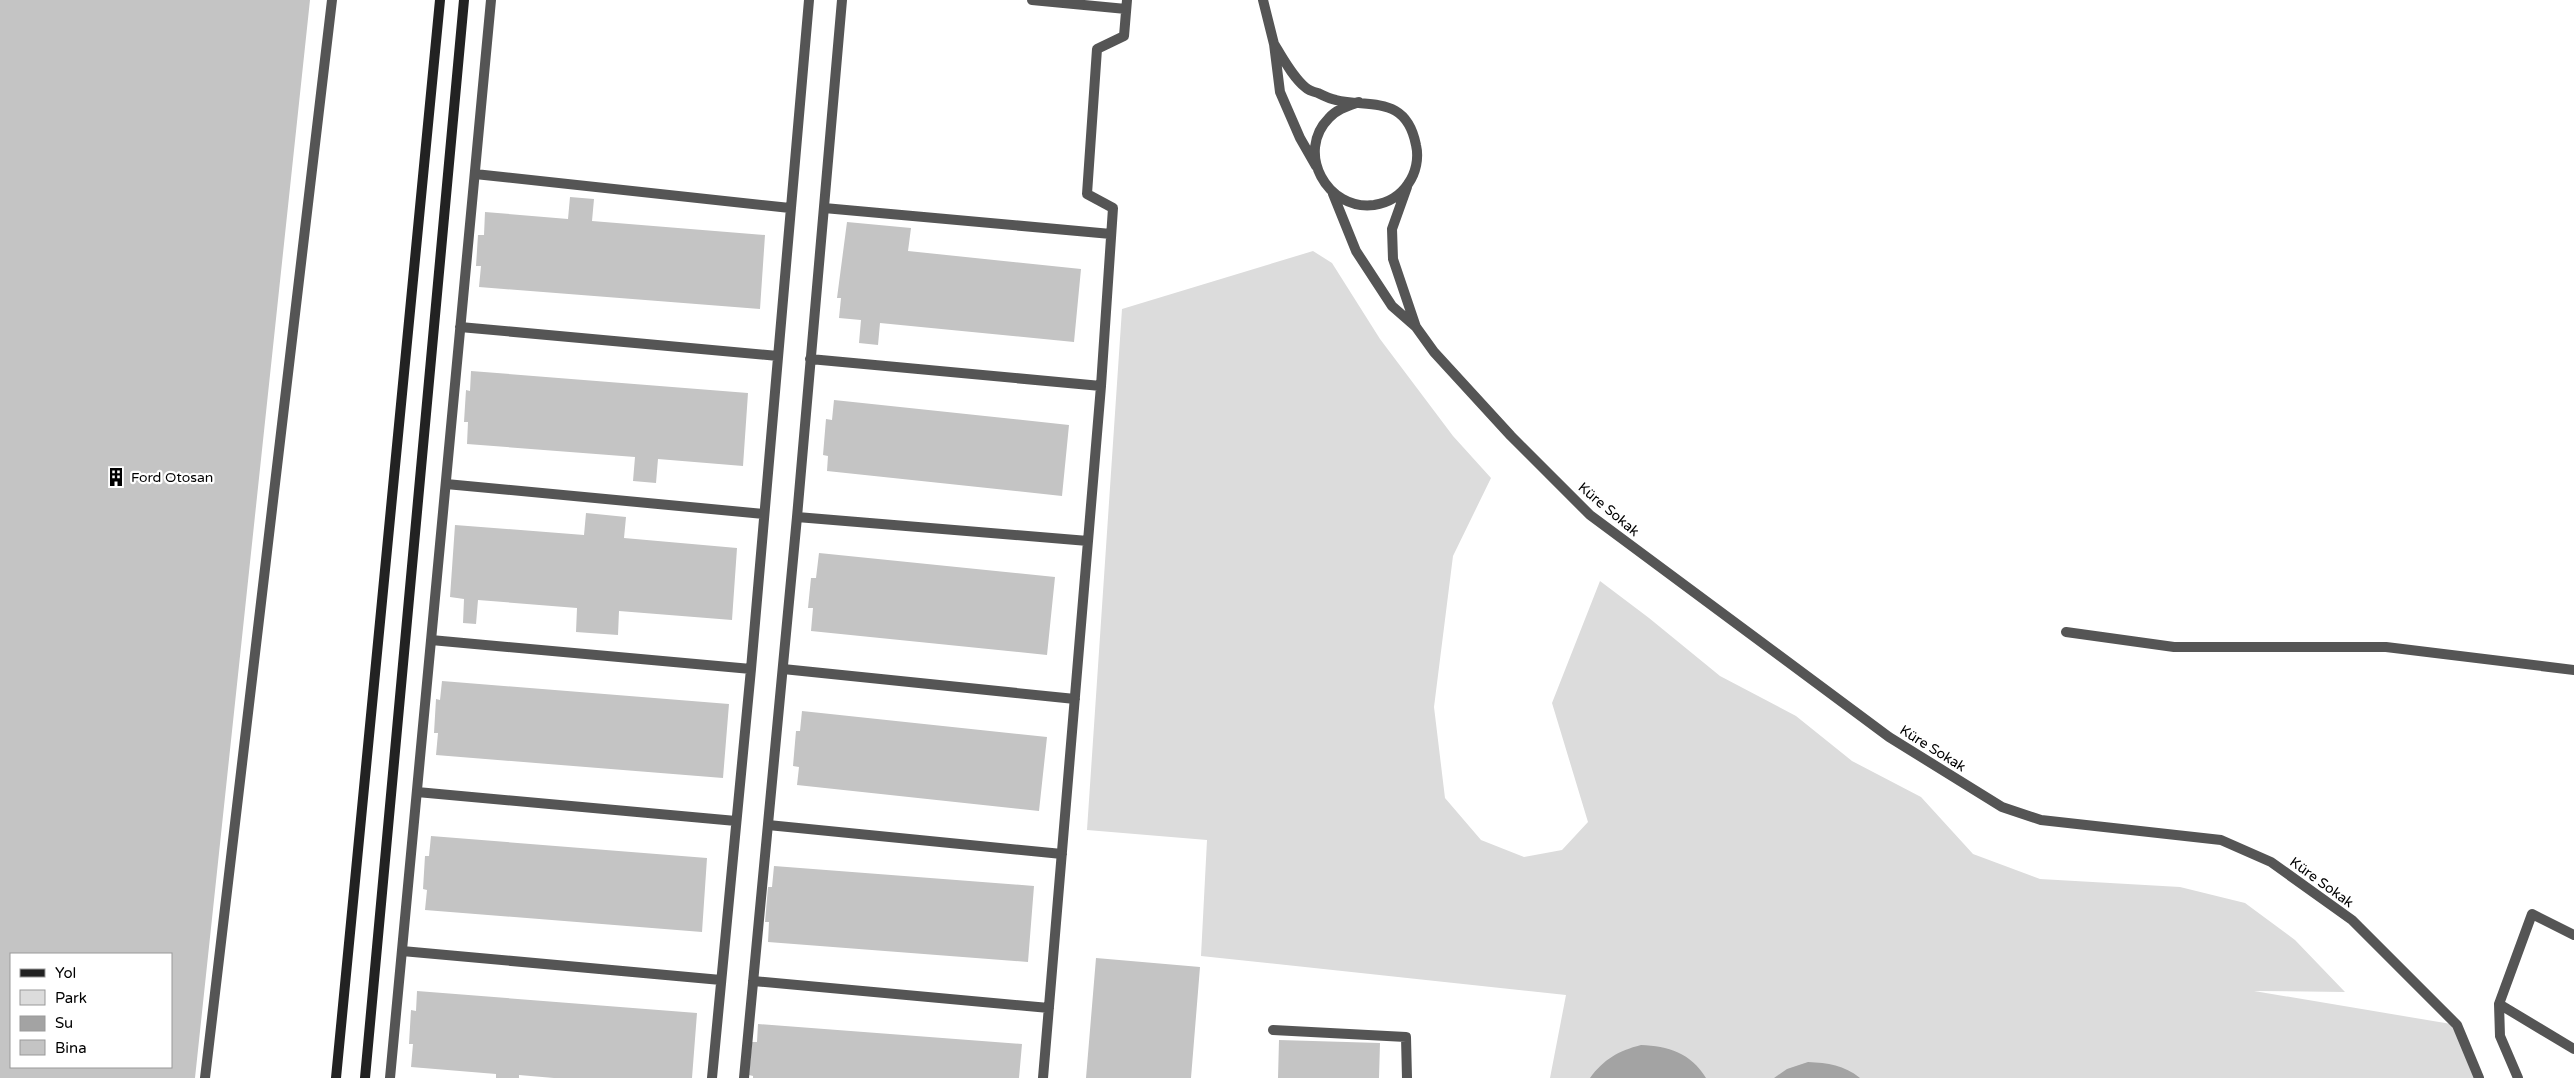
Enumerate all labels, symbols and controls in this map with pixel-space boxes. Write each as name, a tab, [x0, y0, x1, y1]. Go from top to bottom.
building icon: Ford Otosan	[105, 466, 127, 488]
place label: Ford Otosan	[131, 469, 213, 486]
street label: Küre Sokak	[1575, 479, 1643, 540]
street label: Küre Sokak	[1897, 721, 1969, 776]
street label: Küre Sokak	[2286, 854, 2357, 911]
legend	[10, 953, 172, 1068]
text: Yol	[55, 964, 76, 982]
text: Park	[55, 989, 87, 1007]
text: Su	[55, 1014, 73, 1032]
text: Bina	[55, 1039, 87, 1057]

